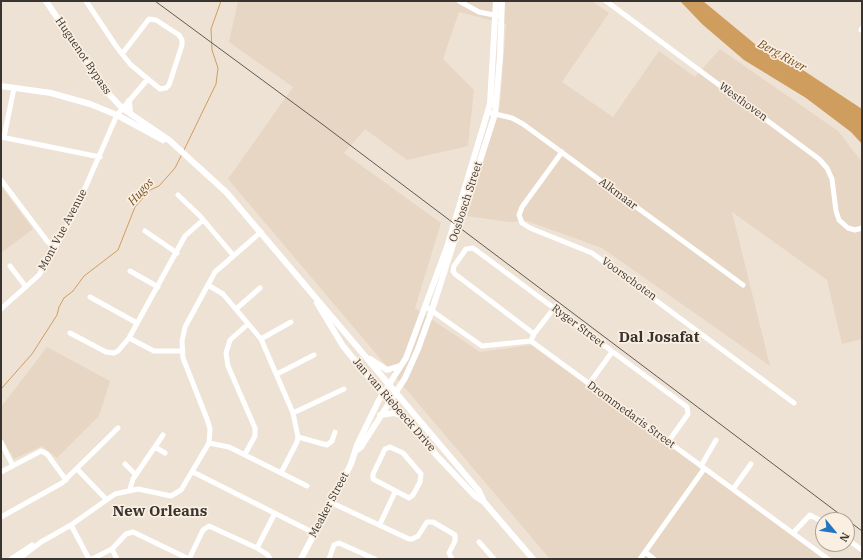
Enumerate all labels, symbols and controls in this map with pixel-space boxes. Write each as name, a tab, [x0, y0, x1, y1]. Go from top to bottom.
street label: Huguenot Bypass	[52, 15, 114, 97]
water label: Berg River	[755, 37, 809, 75]
street label: Westhoven	[716, 80, 770, 124]
street label: Oosbosch Street	[447, 160, 485, 244]
street label: Alkmaar	[596, 175, 640, 213]
water label: Hugos	[125, 176, 157, 208]
street label: Mont Vue Avenue	[36, 187, 90, 273]
street label: Voorschoten	[599, 255, 659, 303]
street label: Ryger Street	[549, 302, 607, 350]
district label: Dal Josafat	[619, 329, 699, 347]
street label: Jan van Riebeeck Drive	[350, 356, 438, 454]
street label: Drommedaris Street	[584, 379, 678, 451]
street label: Meaker Street	[306, 470, 352, 540]
district label: New Orleans	[113, 503, 207, 521]
north arrow	[815, 512, 855, 552]
text: N	[836, 530, 853, 545]

